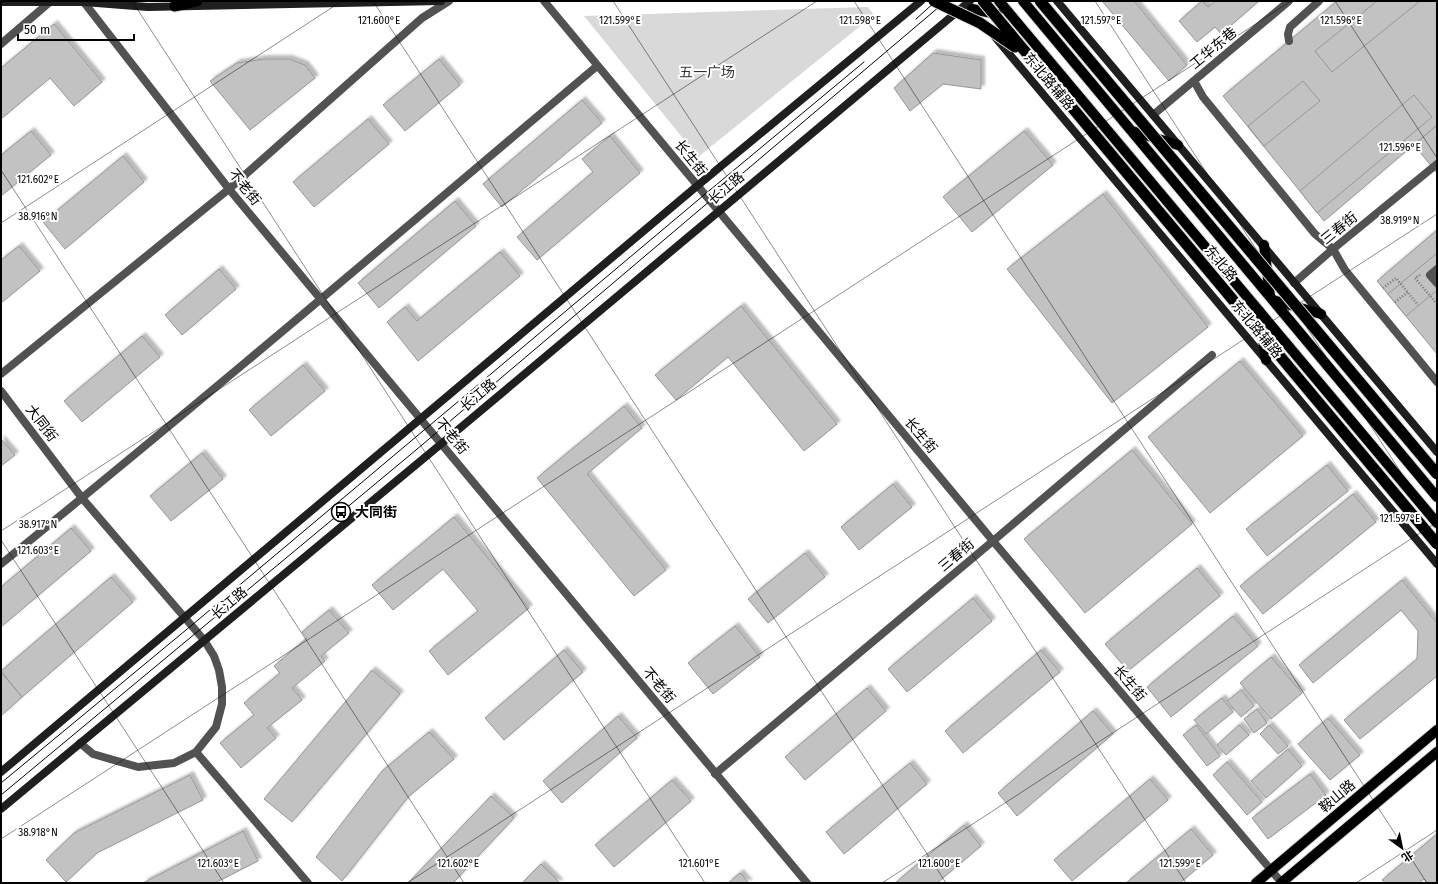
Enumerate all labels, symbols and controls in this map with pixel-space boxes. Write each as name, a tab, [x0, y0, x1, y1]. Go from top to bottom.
text: 121.600°E	[358, 15, 400, 27]
text: 121.599°E	[599, 15, 641, 27]
text: 121.598°E	[839, 15, 881, 27]
text: 121.597°E	[1081, 15, 1121, 27]
text: 121.596°E	[1320, 15, 1362, 27]
scale bar	[18, 16, 134, 42]
text: 50 m	[24, 23, 50, 37]
street label: 工华东巷	[1186, 24, 1240, 73]
street label: 东北路辅路	[1020, 49, 1078, 114]
park label: 五一广场	[679, 64, 735, 81]
street label: 长生街	[671, 137, 710, 180]
text: 121.596°E	[1379, 142, 1421, 154]
street label: 不老街	[225, 166, 264, 209]
street label: 长江路	[705, 168, 748, 208]
text: 121.602°E	[17, 174, 59, 186]
street label: 三春街	[1318, 209, 1361, 248]
text: 38.916°N	[18, 211, 58, 223]
text: 38.919°N	[1380, 215, 1420, 227]
street label: 东北路	[1201, 242, 1241, 285]
street label: 东北路辅路	[1228, 297, 1286, 362]
street label: 长江路	[457, 375, 500, 415]
street label: 大同街	[22, 401, 61, 445]
street label: 长生街	[901, 414, 941, 457]
street label: 不老街	[432, 415, 472, 458]
bus stop icon: 大同街	[330, 501, 352, 523]
place label: 大同街	[355, 504, 397, 521]
text: 121.597°E	[1380, 513, 1420, 525]
text: 38.917°N	[19, 519, 57, 531]
street label: 三春街	[935, 535, 978, 575]
text: 121.603°E	[17, 545, 59, 557]
street label: 长江路	[208, 583, 251, 623]
street label: 长生街	[1110, 662, 1150, 705]
street label: 不老街	[639, 664, 679, 707]
street label: 鞍山路	[1316, 776, 1359, 816]
text: 38.918°N	[18, 827, 58, 839]
north arrow	[1382, 828, 1422, 868]
text: 北	[1399, 848, 1415, 864]
text: 121.603°E	[197, 858, 239, 870]
text: 121.602°E	[437, 858, 479, 870]
text: 121.601°E	[678, 858, 720, 870]
text: 121.600°E	[918, 858, 960, 870]
text: 121.599°E	[1159, 858, 1201, 870]

